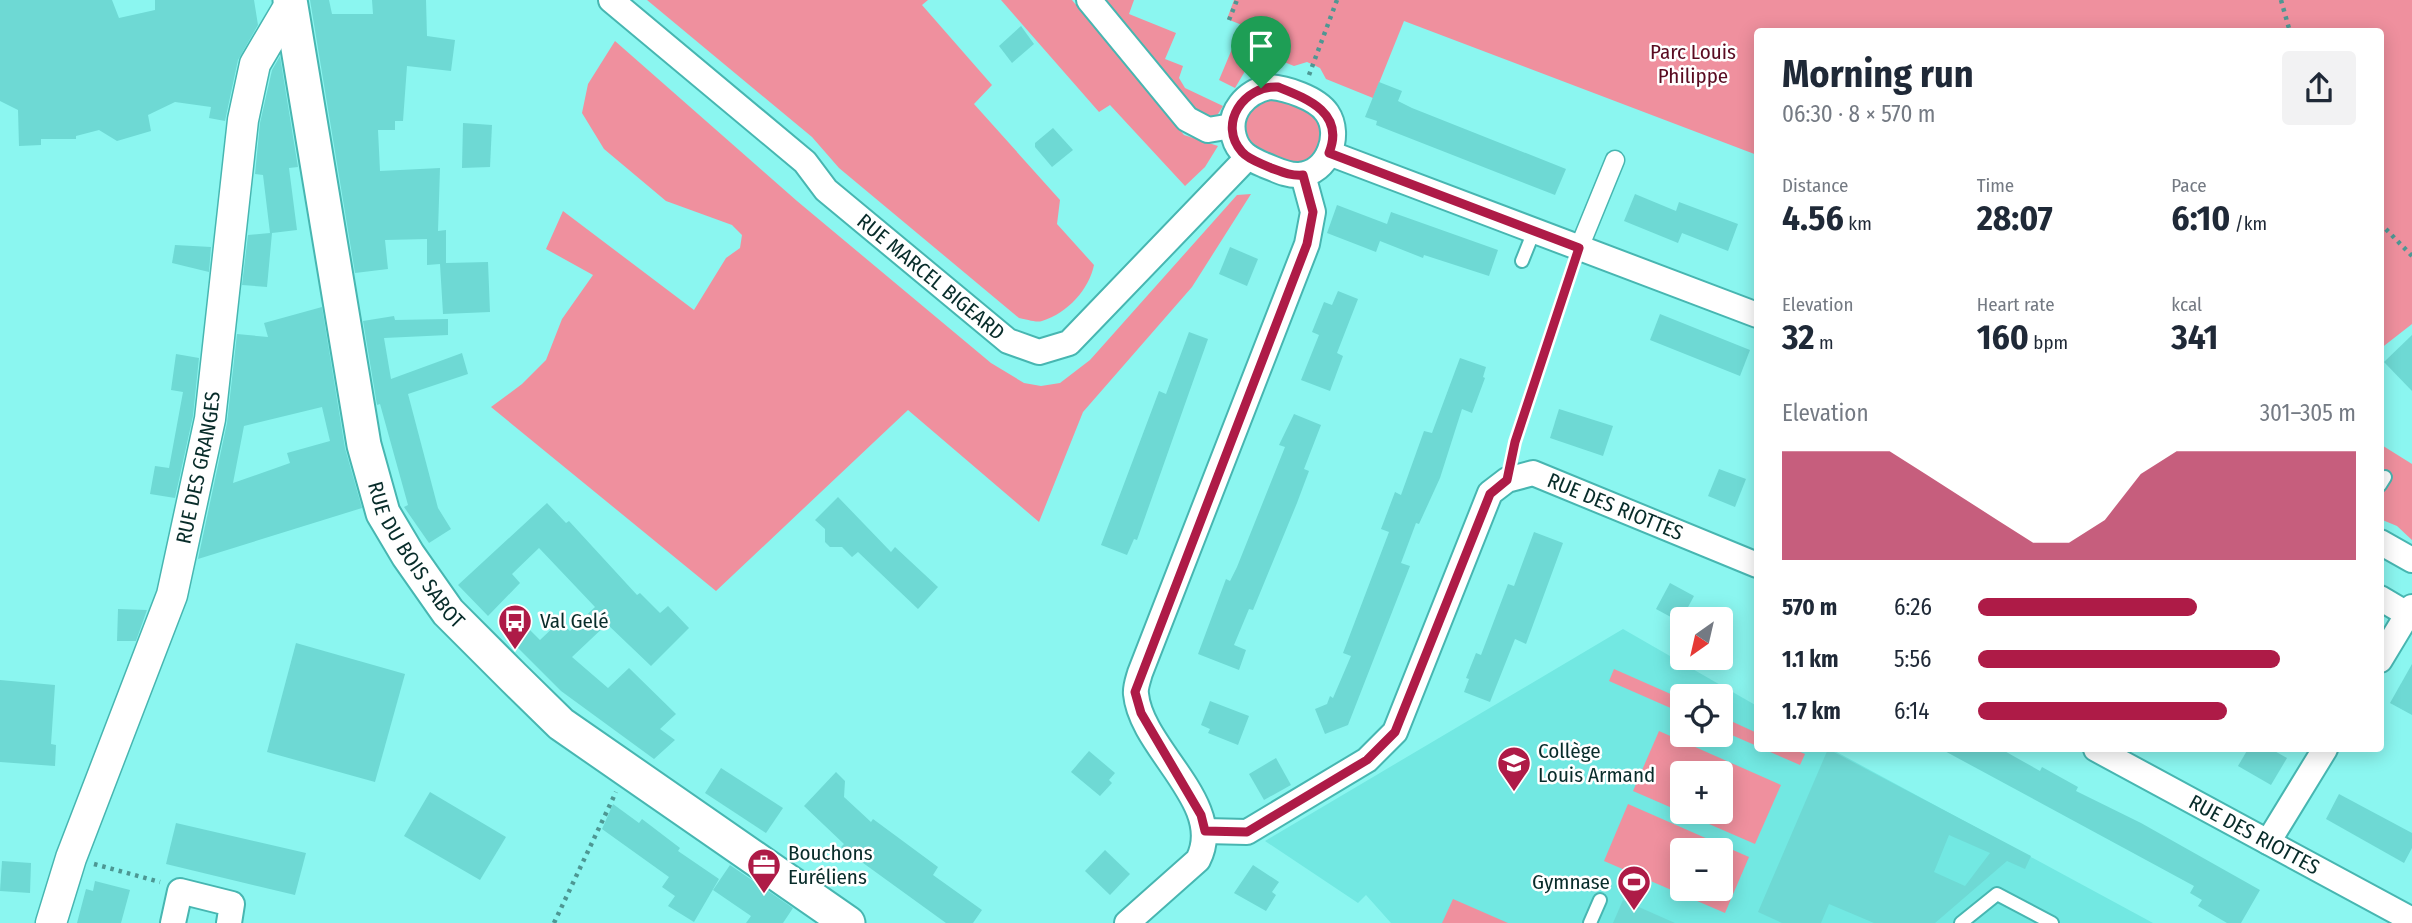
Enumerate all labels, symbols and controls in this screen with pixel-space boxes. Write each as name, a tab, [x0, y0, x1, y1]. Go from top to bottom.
pin	[1231, 16, 1291, 88]
icon: arrive	[1242, 27, 1280, 65]
park label: Parc Louis Philippe	[1650, 39, 1736, 89]
text: Morning run	[1782, 51, 1974, 97]
button: share	[2282, 51, 2356, 125]
text: 06:30 · 8 × 570 m	[1782, 100, 1935, 128]
text: Distance	[1782, 174, 1849, 197]
text: Time	[1977, 174, 2014, 197]
text: Pace	[2171, 174, 2207, 197]
text: 4.56	[1782, 197, 1844, 239]
text: 28:07	[1977, 197, 2053, 239]
text: 6:10	[2171, 197, 2230, 239]
street label: RUE MARCEL BIGEARD	[852, 208, 1010, 346]
text: km	[1844, 212, 1872, 235]
text: /km	[2230, 212, 2267, 235]
text: Elevation	[1782, 293, 1854, 316]
text: Heart rate	[1977, 293, 2055, 316]
text: kcal	[2171, 293, 2202, 316]
text: 32	[1782, 316, 1814, 358]
text: 160	[1977, 316, 2029, 358]
text: 341	[2171, 316, 2218, 358]
text: m	[1814, 331, 1834, 354]
text: bpm	[2029, 331, 2068, 354]
street label: RUE DES GRANGES	[170, 390, 226, 546]
text: Elevation	[1782, 399, 1869, 427]
text: 301–305 m	[2260, 399, 2356, 427]
street label: RUE DES RIOTTES	[1543, 467, 1687, 546]
street label: RUE DU BOIS SABOT	[362, 479, 470, 634]
text: 570 m	[1782, 593, 1837, 621]
text: 6:26	[1894, 593, 1932, 621]
bus stop icon: Val Gelé	[496, 602, 534, 651]
north arrow	[1670, 607, 1732, 670]
map controls	[1670, 607, 1733, 901]
place label: Val Gelé	[540, 608, 609, 634]
text: 1.1 km	[1782, 645, 1838, 673]
text: 5:56	[1894, 645, 1932, 673]
button: locate	[1670, 684, 1733, 747]
text: 1.7 km	[1782, 697, 1841, 725]
text: 6:14	[1894, 697, 1929, 725]
place label: Collège Louis Armand	[1538, 738, 1655, 788]
school or university icon: Collège Louis Armand	[1495, 744, 1533, 793]
button: +	[1670, 761, 1733, 824]
street label: RUE DES RIOTTES	[2185, 789, 2324, 881]
button: −	[1670, 838, 1733, 901]
place label: Bouchons Euréliens	[788, 840, 873, 890]
office icon: Bouchons Euréliens	[745, 846, 783, 895]
sports icon: Gymnase	[1615, 863, 1653, 912]
place label: Gymnase	[1532, 869, 1610, 895]

